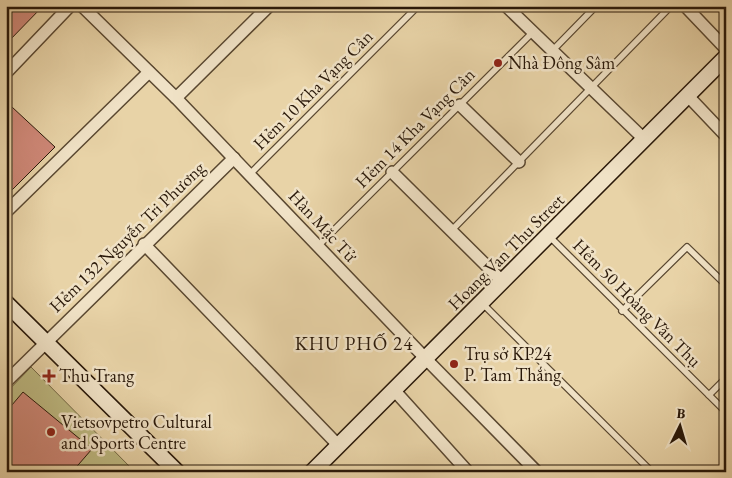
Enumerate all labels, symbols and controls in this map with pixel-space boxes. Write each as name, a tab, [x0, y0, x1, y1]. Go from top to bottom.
street label: Hẻm 10 Kha Vạng Cân	[248, 25, 378, 154]
place label: Nhà Đông Sâm	[508, 51, 615, 74]
marker: Nhà Đông Sâm	[492, 57, 504, 69]
street label: Hẻm 14 Kha Vạng Cân	[350, 63, 480, 192]
street label: Hẻm 132 Nguyễn Tri Phương	[44, 156, 210, 317]
street label: Hàn Mặc Tử	[284, 185, 363, 267]
street label: Hoang Van Thu Street	[442, 188, 569, 315]
street label: Hẻm 50 Hoàng Văn Thụ	[568, 233, 707, 372]
district label: KHU PHỐ 24	[295, 331, 413, 356]
place label: Trụ sở KP24 P. Tam Thắng	[464, 342, 561, 386]
marker: Trụ sở KP24 P. Tam Thắng	[448, 358, 460, 370]
place label: Thu Trang	[59, 364, 134, 387]
marker: Thu Trang	[43, 370, 55, 382]
north arrow	[654, 400, 704, 450]
text: B	[676, 404, 687, 422]
place label: Vietsovpetro Cultural and Sports Centre	[61, 410, 212, 454]
marker: Vietsovpetro Cultural and Sports Centre	[45, 426, 57, 438]

